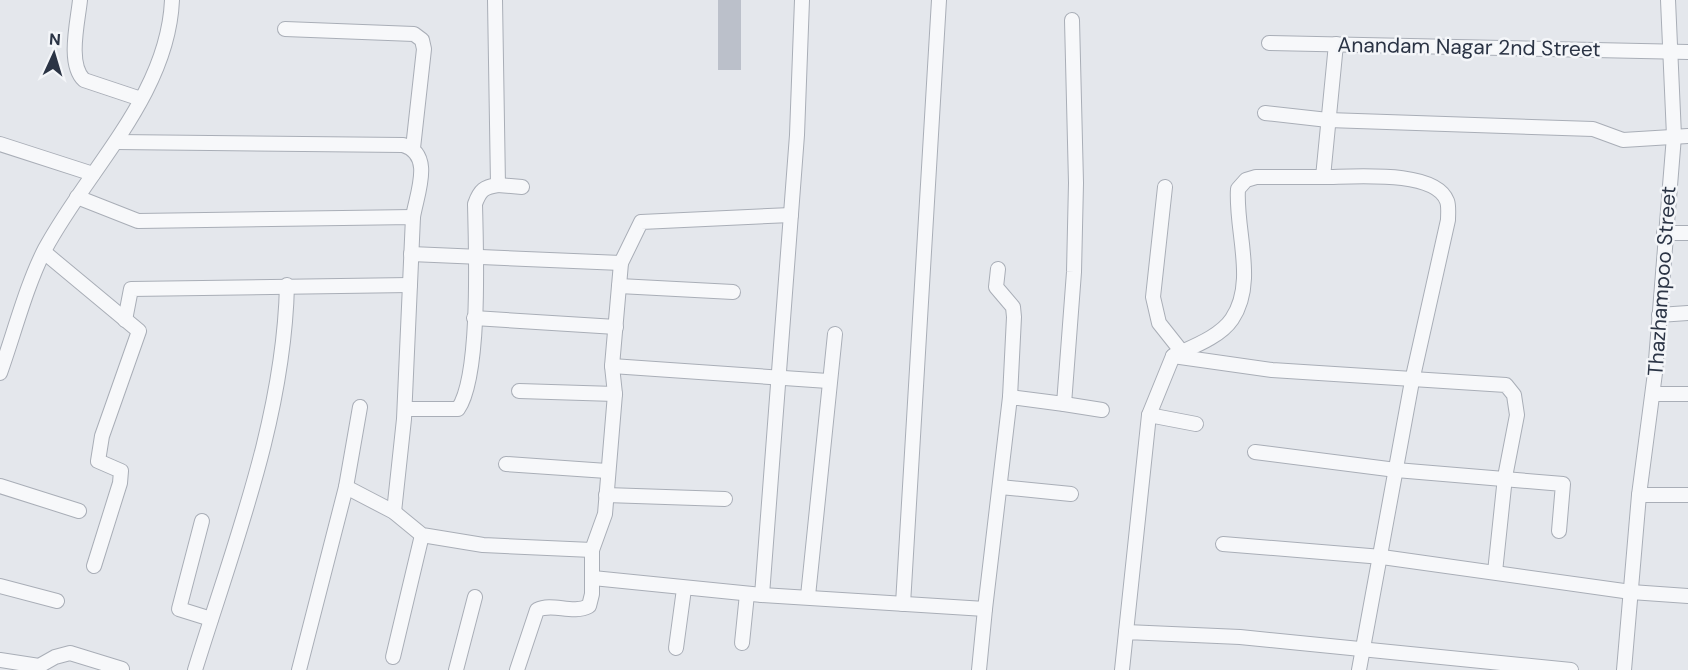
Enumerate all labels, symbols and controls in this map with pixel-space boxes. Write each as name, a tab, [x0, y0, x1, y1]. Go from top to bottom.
north arrow	[24, 24, 84, 84]
text: N	[48, 29, 62, 50]
street label: Anandam Nagar 2nd Street	[1337, 31, 1601, 63]
street label: Thazhampoo Street	[1641, 185, 1683, 377]

